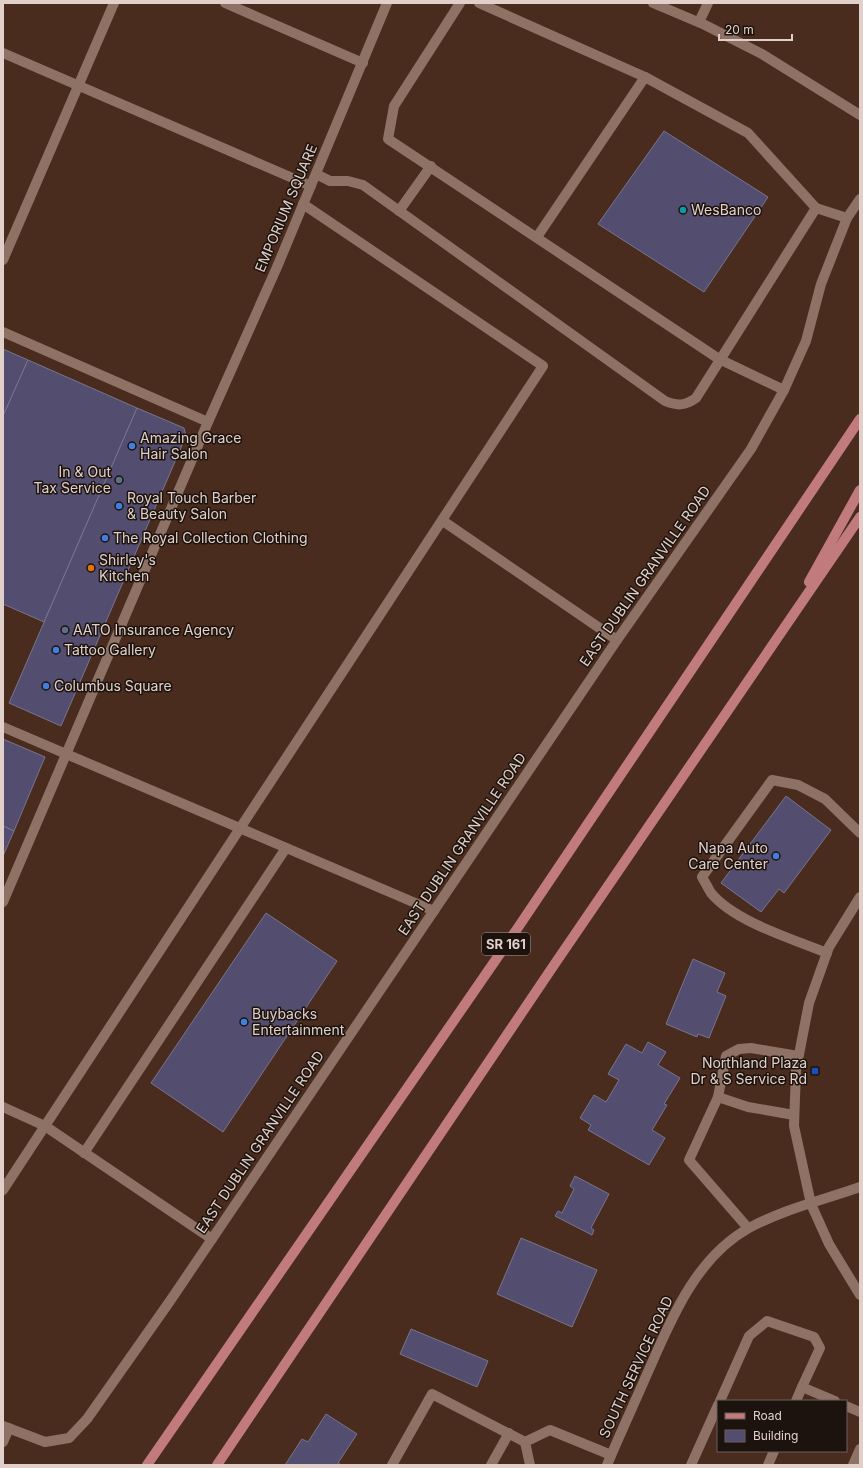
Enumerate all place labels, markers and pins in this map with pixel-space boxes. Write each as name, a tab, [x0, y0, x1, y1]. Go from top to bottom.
place label: WesBanco	[691, 201, 761, 218]
marker: WesBanco	[678, 205, 688, 215]
place label: Amazing Grace Hair Salon	[140, 429, 241, 462]
marker: Amazing Grace Hair Salon	[127, 441, 137, 451]
place label: In & Out Tax Service	[33, 463, 111, 496]
marker: In & Out Tax Service	[114, 475, 124, 485]
place label: Royal Touch Barber & Beauty Salon	[127, 489, 256, 522]
marker: Royal Touch Barber & Beauty Salon	[114, 501, 124, 511]
place label: The Royal Collection Clothing	[113, 529, 308, 546]
marker: The Royal Collection Clothing	[100, 533, 110, 543]
place label: Shirley's Kitchen	[99, 551, 156, 584]
marker: Shirley's Kitchen	[86, 563, 96, 573]
place label: AATO Insurance Agency	[73, 621, 234, 638]
marker: AATO Insurance Agency	[60, 625, 70, 635]
place label: Tattoo Gallery	[64, 641, 156, 658]
marker: Tattoo Gallery	[51, 645, 61, 655]
place label: Columbus Square	[54, 677, 172, 694]
marker: Columbus Square	[41, 681, 51, 691]
place label: Napa Auto Care Center	[688, 839, 768, 872]
marker: Napa Auto Care Center	[771, 851, 781, 861]
place label: Buybacks Entertainment	[252, 1005, 345, 1038]
marker: Buybacks Entertainment	[239, 1017, 249, 1027]
place label: Northland Plaza Dr & S Service Rd	[690, 1054, 807, 1087]
marker: Northland Plaza Dr & S Service Rd	[810, 1066, 820, 1076]

